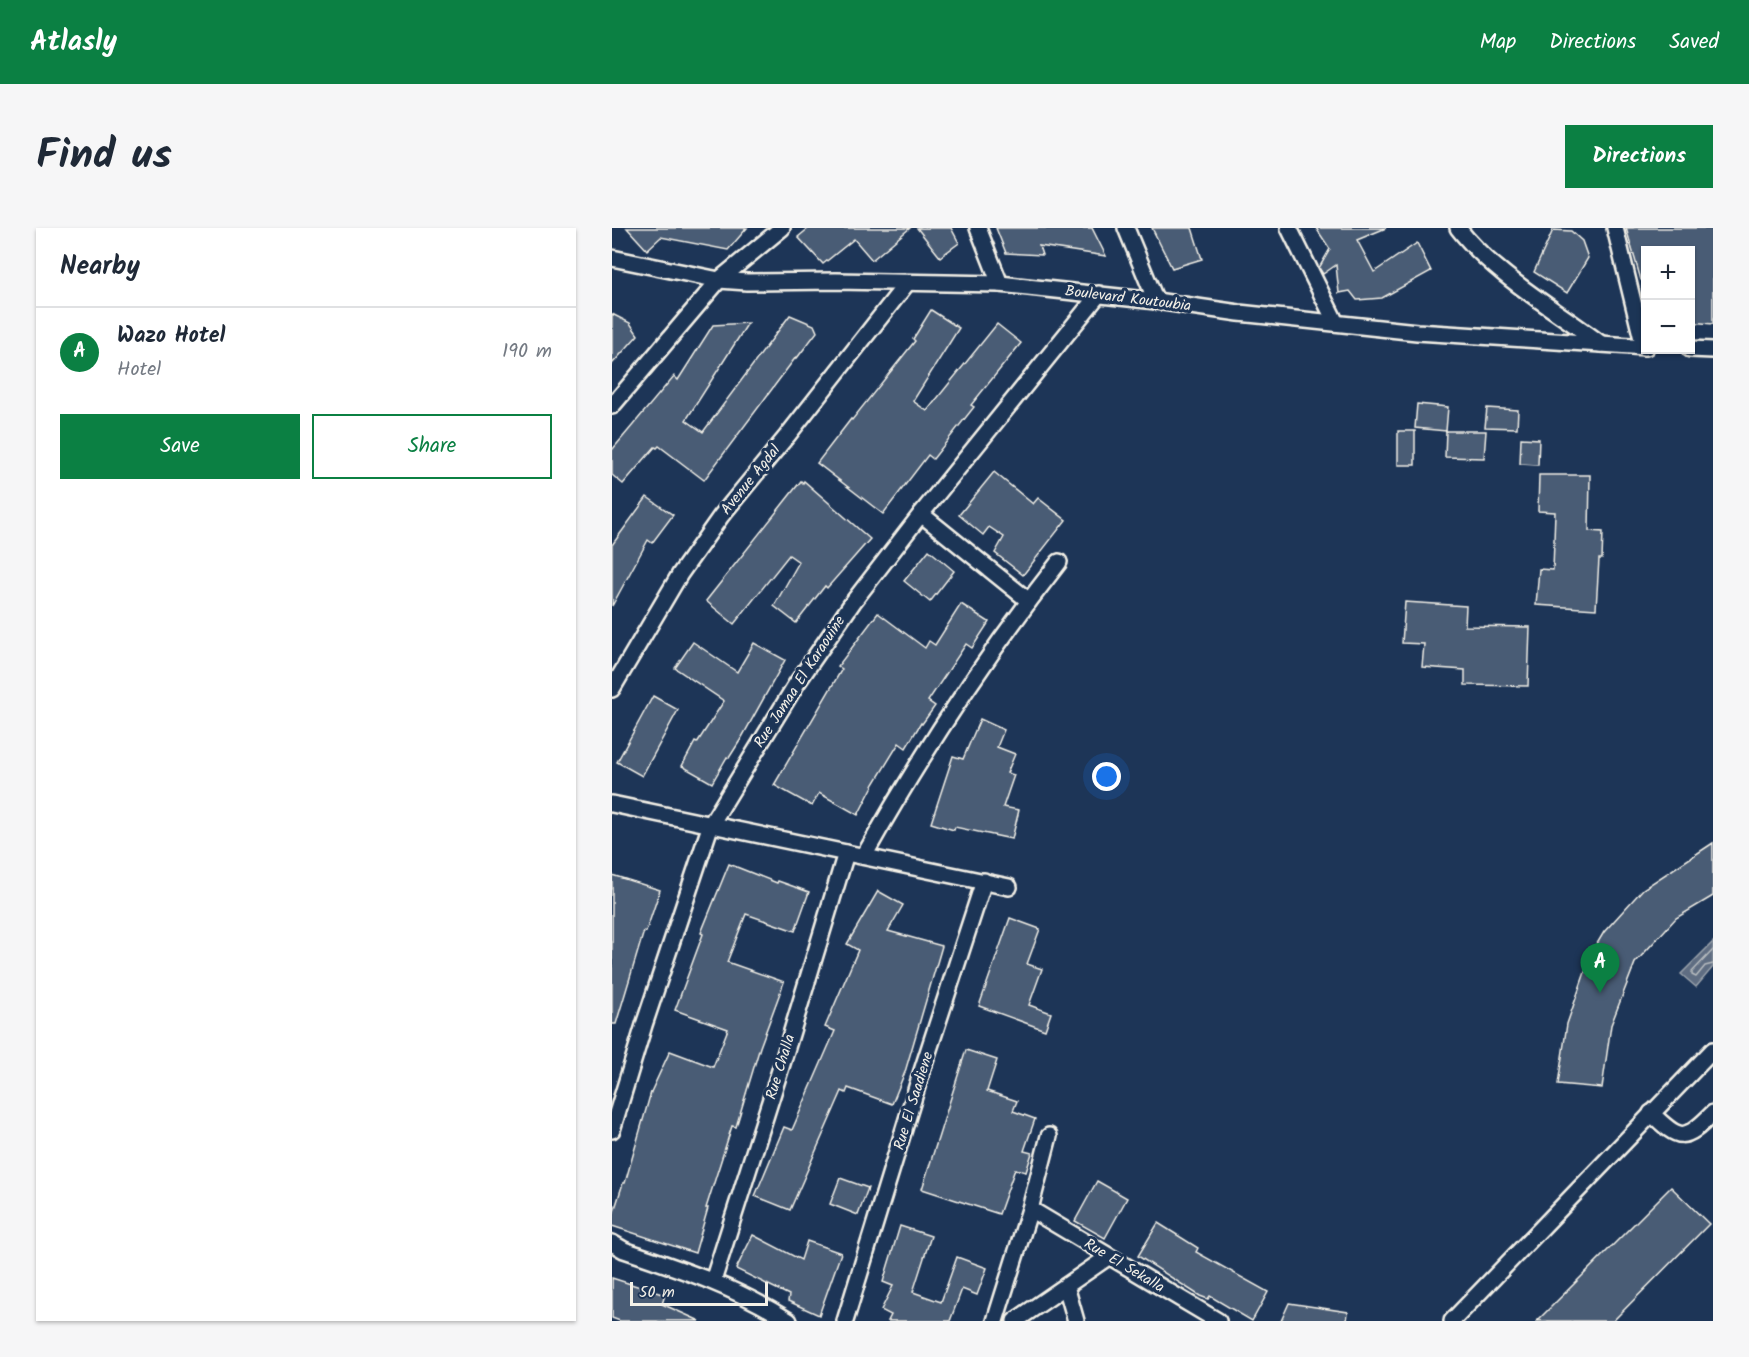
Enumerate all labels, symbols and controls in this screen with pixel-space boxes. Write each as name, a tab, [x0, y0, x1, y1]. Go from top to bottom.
text: Atlasly	[30, 20, 117, 65]
text: Map	[1480, 26, 1516, 59]
text: Directions	[1549, 26, 1636, 59]
text: Saved	[1669, 26, 1719, 59]
text: Find us	[36, 123, 172, 190]
button: Directions	[1565, 125, 1713, 188]
text: Nearby	[60, 246, 140, 288]
map controls	[1641, 246, 1695, 354]
button: +	[1641, 246, 1695, 300]
street label: Boulevard Koutoubia	[1064, 279, 1192, 319]
button: −	[1641, 300, 1695, 354]
text: Wazo Hotel	[117, 319, 225, 354]
text: A	[73, 336, 86, 368]
text: 190 m	[502, 336, 552, 368]
text: Hotel	[117, 354, 161, 386]
button: Save	[60, 414, 300, 479]
button: Share	[312, 414, 552, 479]
street label: Avenue Agdal	[715, 439, 787, 520]
street label: Rue Jamaa El Karaouine	[748, 611, 852, 753]
your location	[1092, 762, 1121, 791]
pin: A	[1580, 944, 1620, 993]
street label: Rue Challa	[760, 1031, 802, 1103]
street label: Rue El Saadiene	[888, 1049, 940, 1153]
street label: Rue El Sekalla	[1079, 1232, 1169, 1300]
scale bar	[630, 1279, 768, 1306]
text: 50 m	[639, 1280, 675, 1305]

